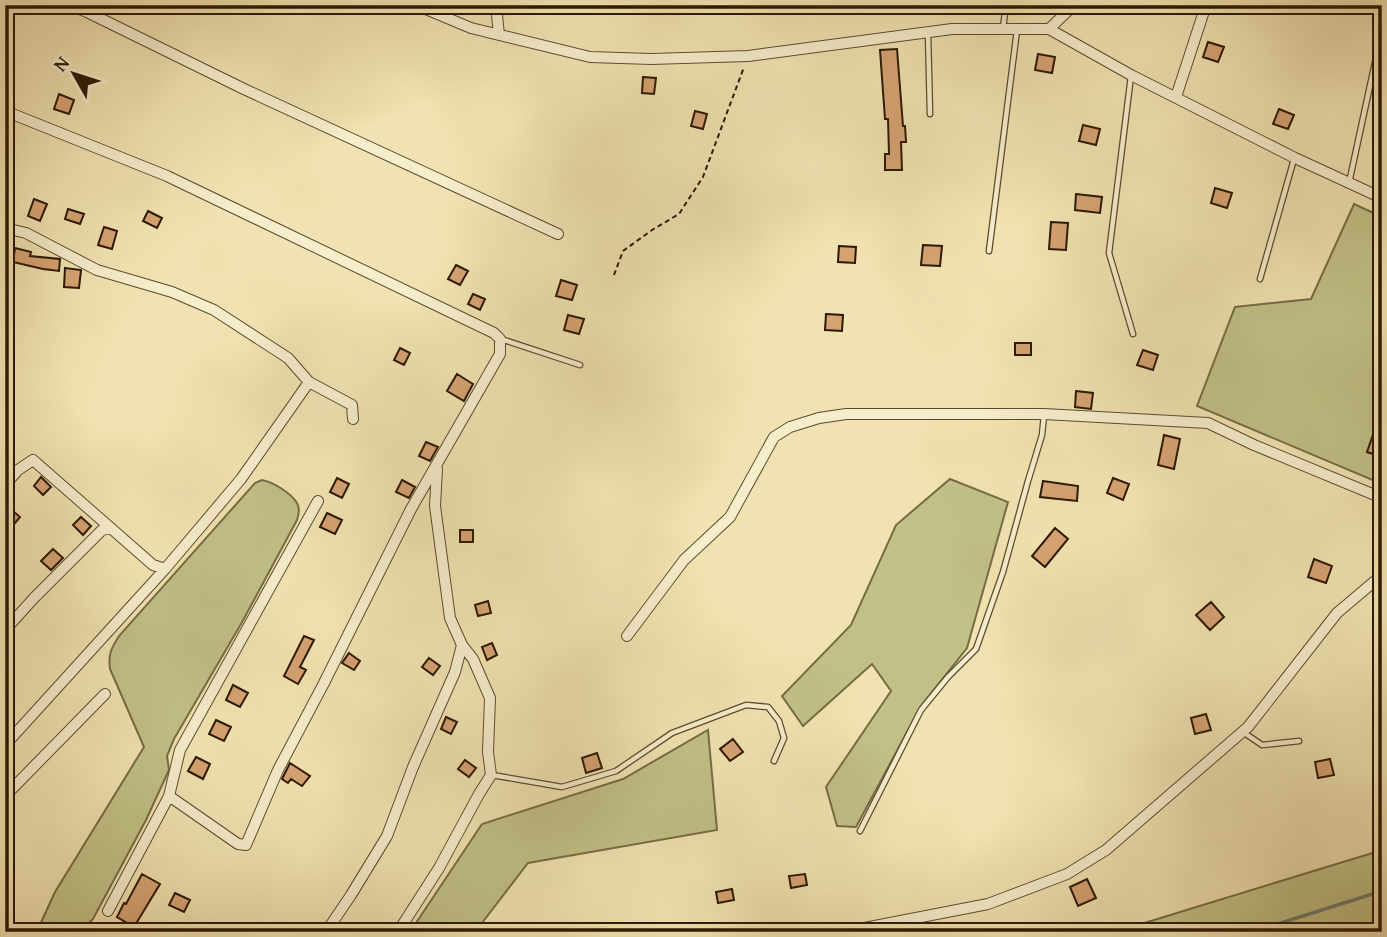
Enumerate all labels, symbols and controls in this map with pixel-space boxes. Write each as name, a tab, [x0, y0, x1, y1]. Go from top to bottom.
north arrow	[38, 38, 108, 108]
text: N	[46, 49, 76, 77]

